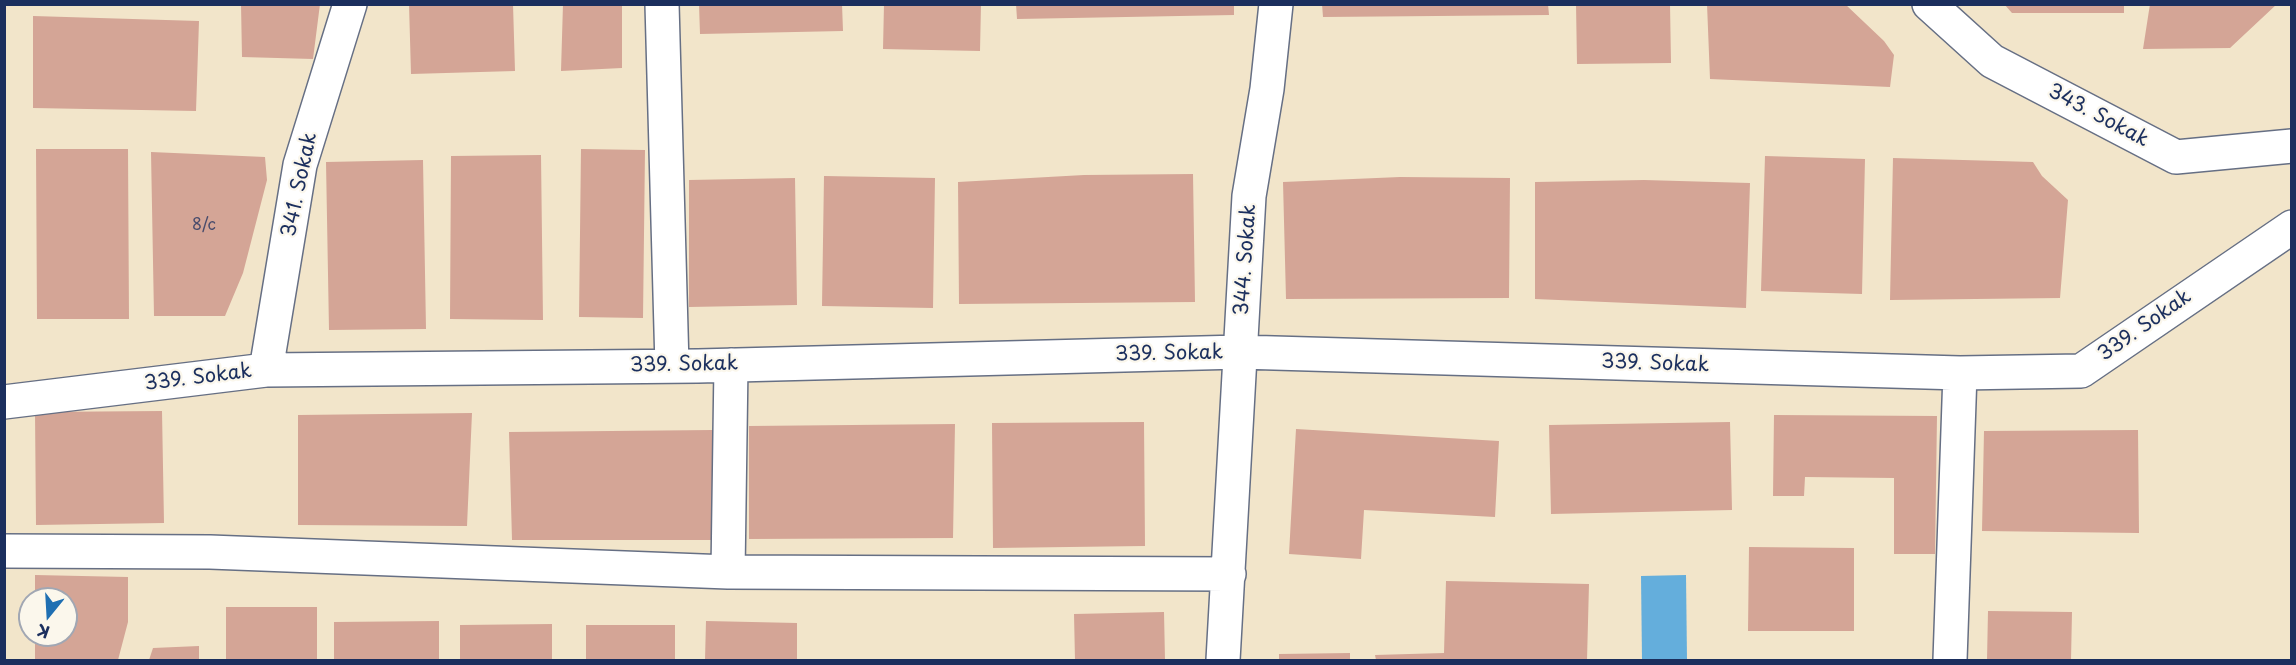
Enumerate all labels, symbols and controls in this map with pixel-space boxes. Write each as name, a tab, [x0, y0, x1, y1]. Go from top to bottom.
street label: 343. Sokak	[2043, 79, 2153, 153]
street label: 341. Sokak	[277, 131, 323, 239]
street label: 344. Sokak	[1230, 203, 1262, 317]
house number: 8/c	[192, 216, 216, 236]
street label: 339. Sokak	[2094, 285, 2196, 367]
street label: 339. Sokak	[1115, 341, 1223, 367]
street label: 339. Sokak	[1600, 350, 1710, 378]
street label: 339. Sokak	[630, 352, 738, 378]
street label: 339. Sokak	[143, 359, 253, 397]
north arrow	[18, 587, 78, 647]
text: K	[34, 619, 52, 645]

